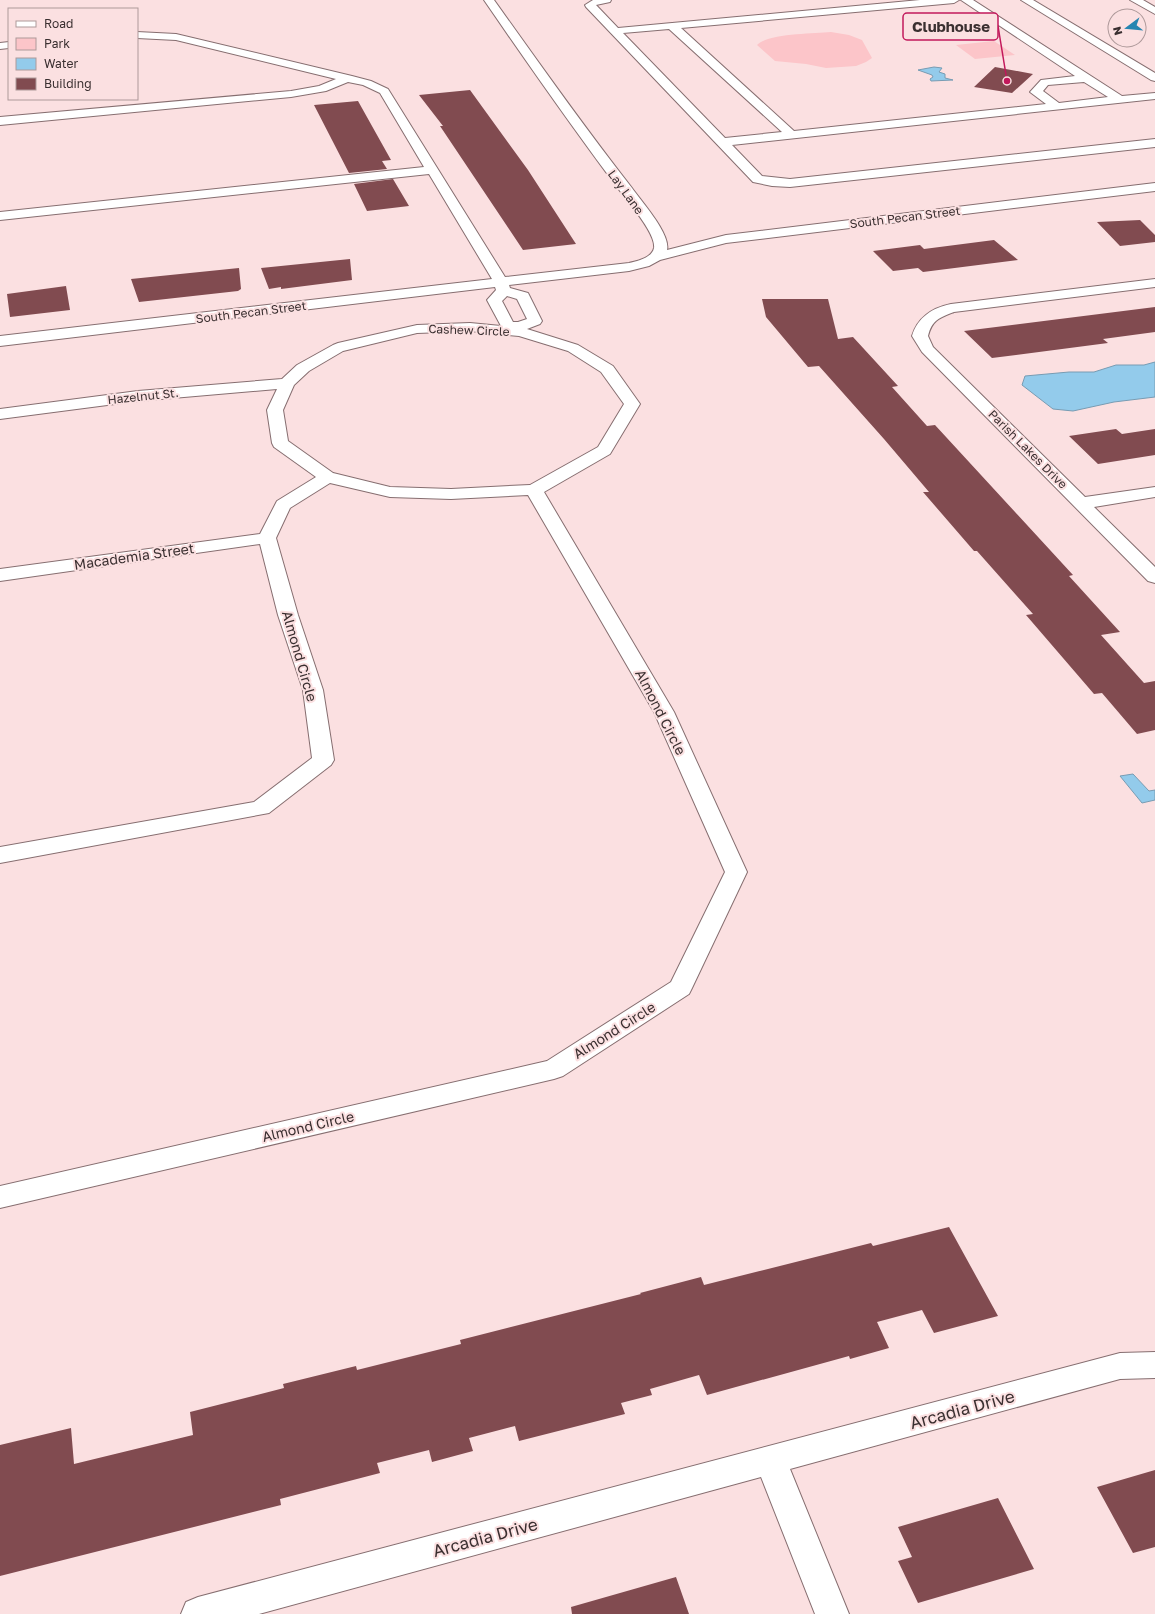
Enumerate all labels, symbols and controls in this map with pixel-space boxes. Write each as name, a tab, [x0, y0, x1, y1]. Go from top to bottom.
legend	[8, 8, 138, 100]
north arrow	[1107, 8, 1147, 48]
callout: Clubhouse	[903, 13, 998, 40]
text: Road	[44, 16, 73, 31]
text: Clubhouse	[912, 17, 990, 35]
text: N	[1110, 25, 1124, 37]
text: Park	[44, 36, 70, 51]
text: Water	[44, 56, 78, 71]
text: Building	[44, 76, 92, 91]
street label: Lay Lane	[605, 167, 647, 217]
street label: South Pecan Street	[849, 203, 961, 231]
street label: South Pecan Street	[195, 298, 307, 326]
street label: Cashew Circle	[428, 321, 510, 339]
street label: Hazelnut St.	[107, 385, 179, 407]
street label: Parish Lakes Drive	[985, 406, 1071, 492]
street label: Macademia Street	[73, 539, 195, 573]
street label: Almond Circle	[279, 609, 321, 703]
street label: Almond Circle	[632, 666, 690, 758]
street label: Almond Circle	[570, 998, 658, 1062]
street label: Almond Circle	[260, 1107, 356, 1145]
street label: Arcadia Drive	[907, 1385, 1017, 1433]
street label: Arcadia Drive	[430, 1513, 540, 1561]

